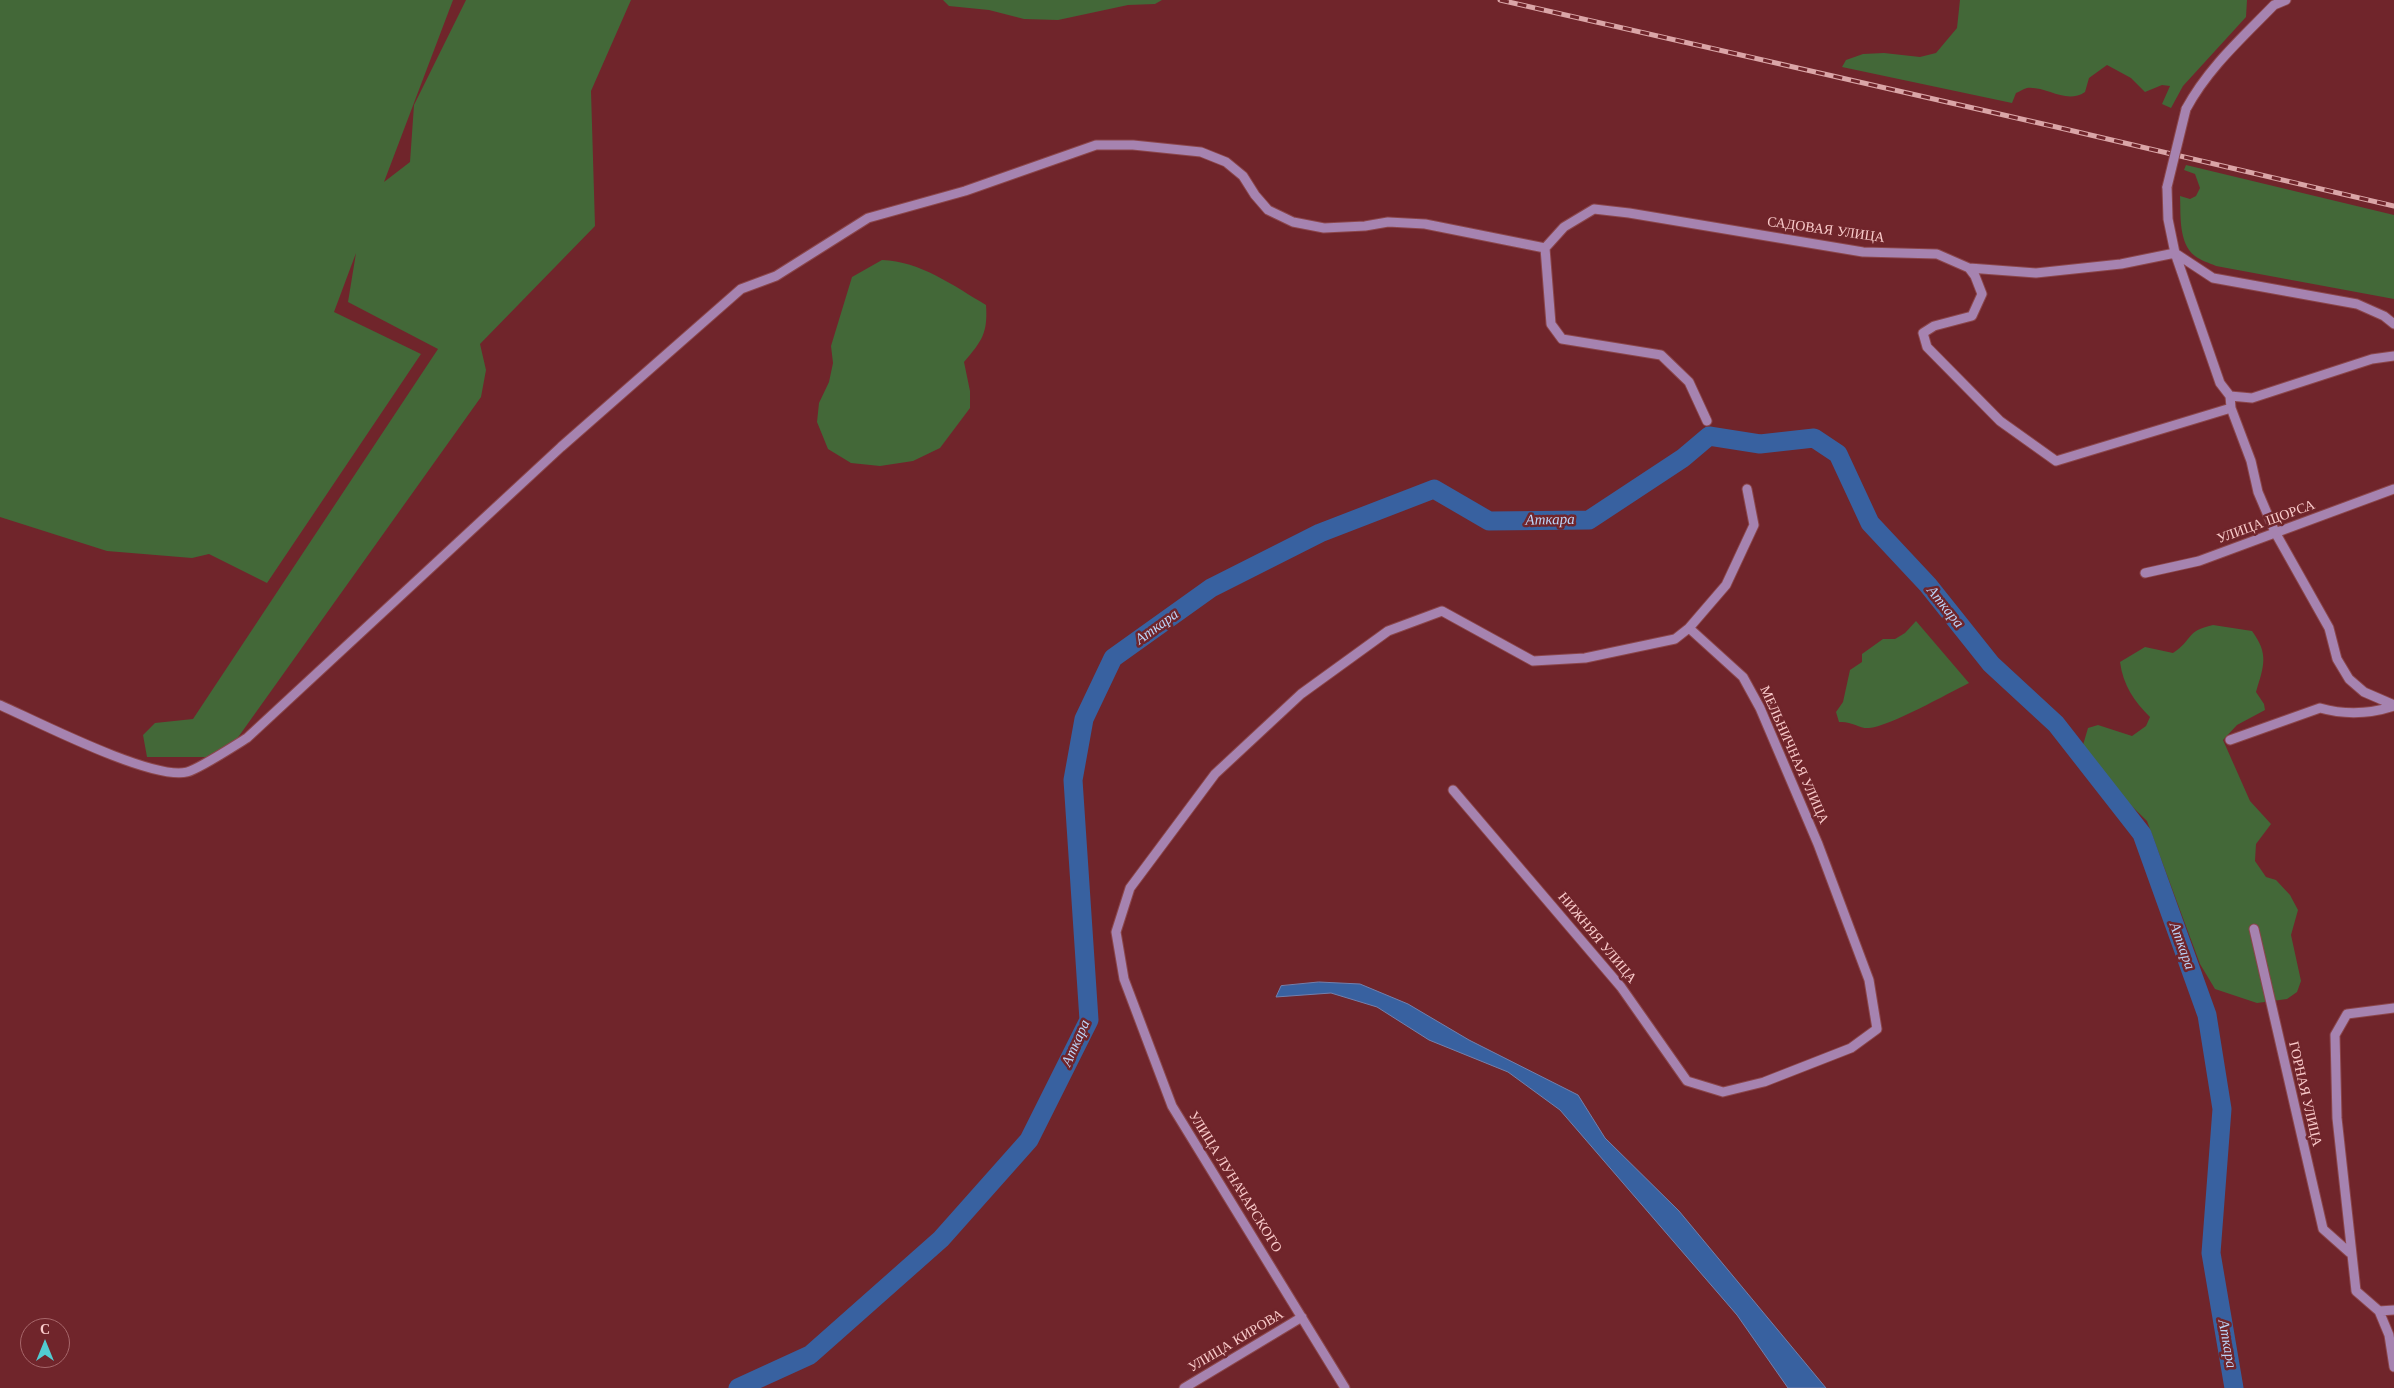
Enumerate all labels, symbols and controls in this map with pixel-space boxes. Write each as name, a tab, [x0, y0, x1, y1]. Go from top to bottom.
street label: САДОВАЯ УЛИЦА	[1766, 213, 1886, 247]
street label: УЛИЦА ЩОРСА	[2215, 496, 2317, 548]
water label: Аткара	[1525, 511, 1575, 529]
water label: Аткара	[1923, 582, 1967, 632]
water label: Аткара	[1132, 605, 1182, 649]
street label: МЕЛЬНИЧНАЯ УЛИЦА	[1756, 683, 1832, 827]
street label: НИЖНЯЯ УЛИЦА	[1554, 889, 1640, 987]
water label: Аткара	[2165, 920, 2199, 972]
water label: Аткара	[1058, 1017, 1094, 1069]
street label: ГОРНАЯ УЛИЦА	[2285, 1040, 2325, 1148]
street label: УЛИЦА ЛУНАЧАРСКОГО	[1185, 1108, 1285, 1256]
street label: УЛИЦА КИРОВА	[1185, 1306, 1287, 1376]
north arrow	[20, 1318, 70, 1368]
water label: Аткара	[2214, 1318, 2240, 1370]
text: С	[40, 1320, 50, 1338]

